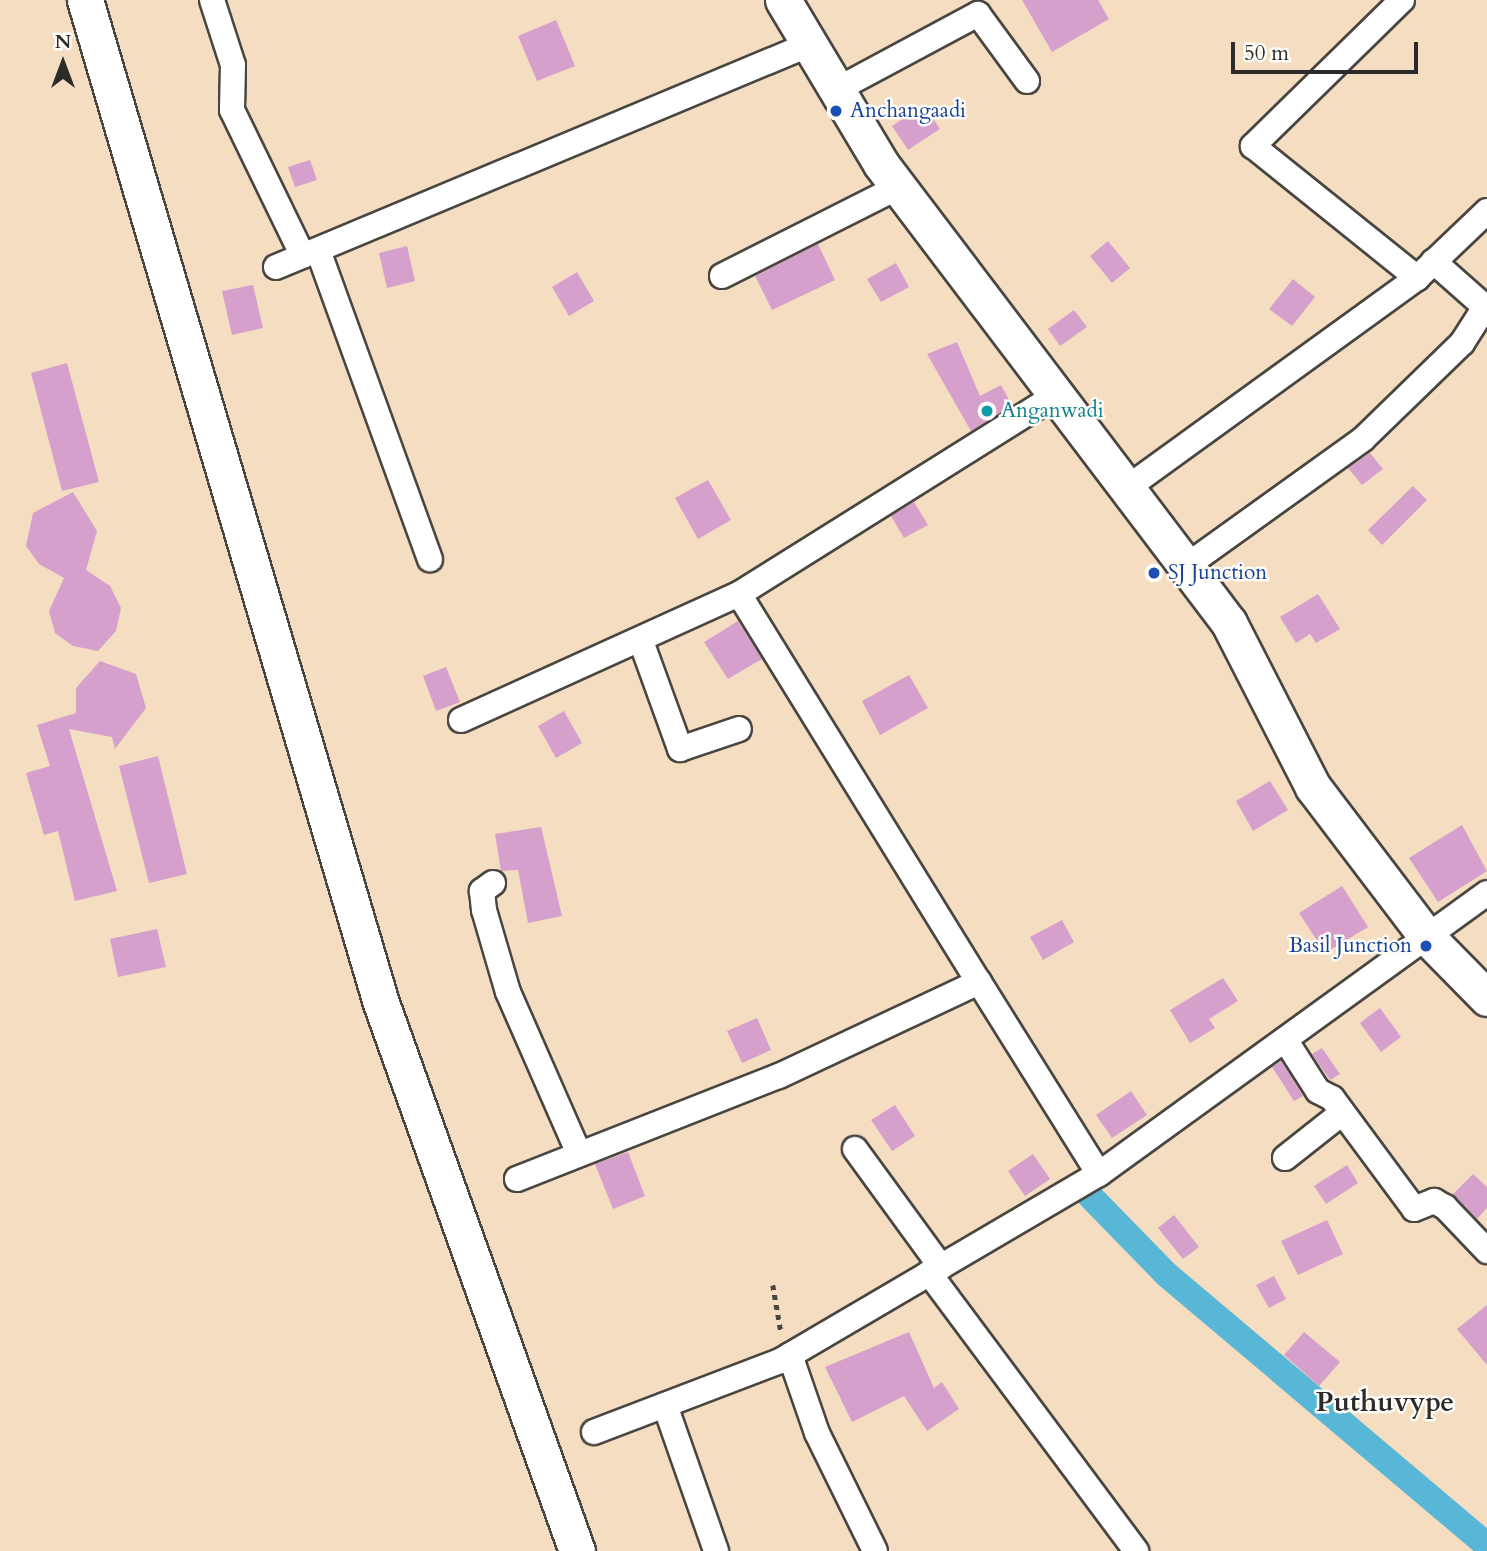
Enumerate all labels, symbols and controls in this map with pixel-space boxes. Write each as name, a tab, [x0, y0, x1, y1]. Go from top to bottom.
north arrow	[28, 28, 98, 98]
scale bar	[1235, 28, 1422, 72]
text: N	[55, 29, 71, 55]
text: 50 m	[1244, 39, 1289, 68]
place label: Anchangaadi	[850, 98, 966, 124]
marker: Anchangaadi	[828, 103, 844, 119]
place label: Anganwadi	[1001, 398, 1104, 424]
marker: Anganwadi	[979, 403, 995, 419]
place label: SJ Junction	[1168, 560, 1267, 586]
marker: SJ Junction	[1146, 565, 1162, 581]
place label: Basil Junction	[1289, 933, 1412, 959]
marker: Basil Junction	[1418, 938, 1434, 954]
district label: Puthuvype	[1316, 1385, 1454, 1419]

